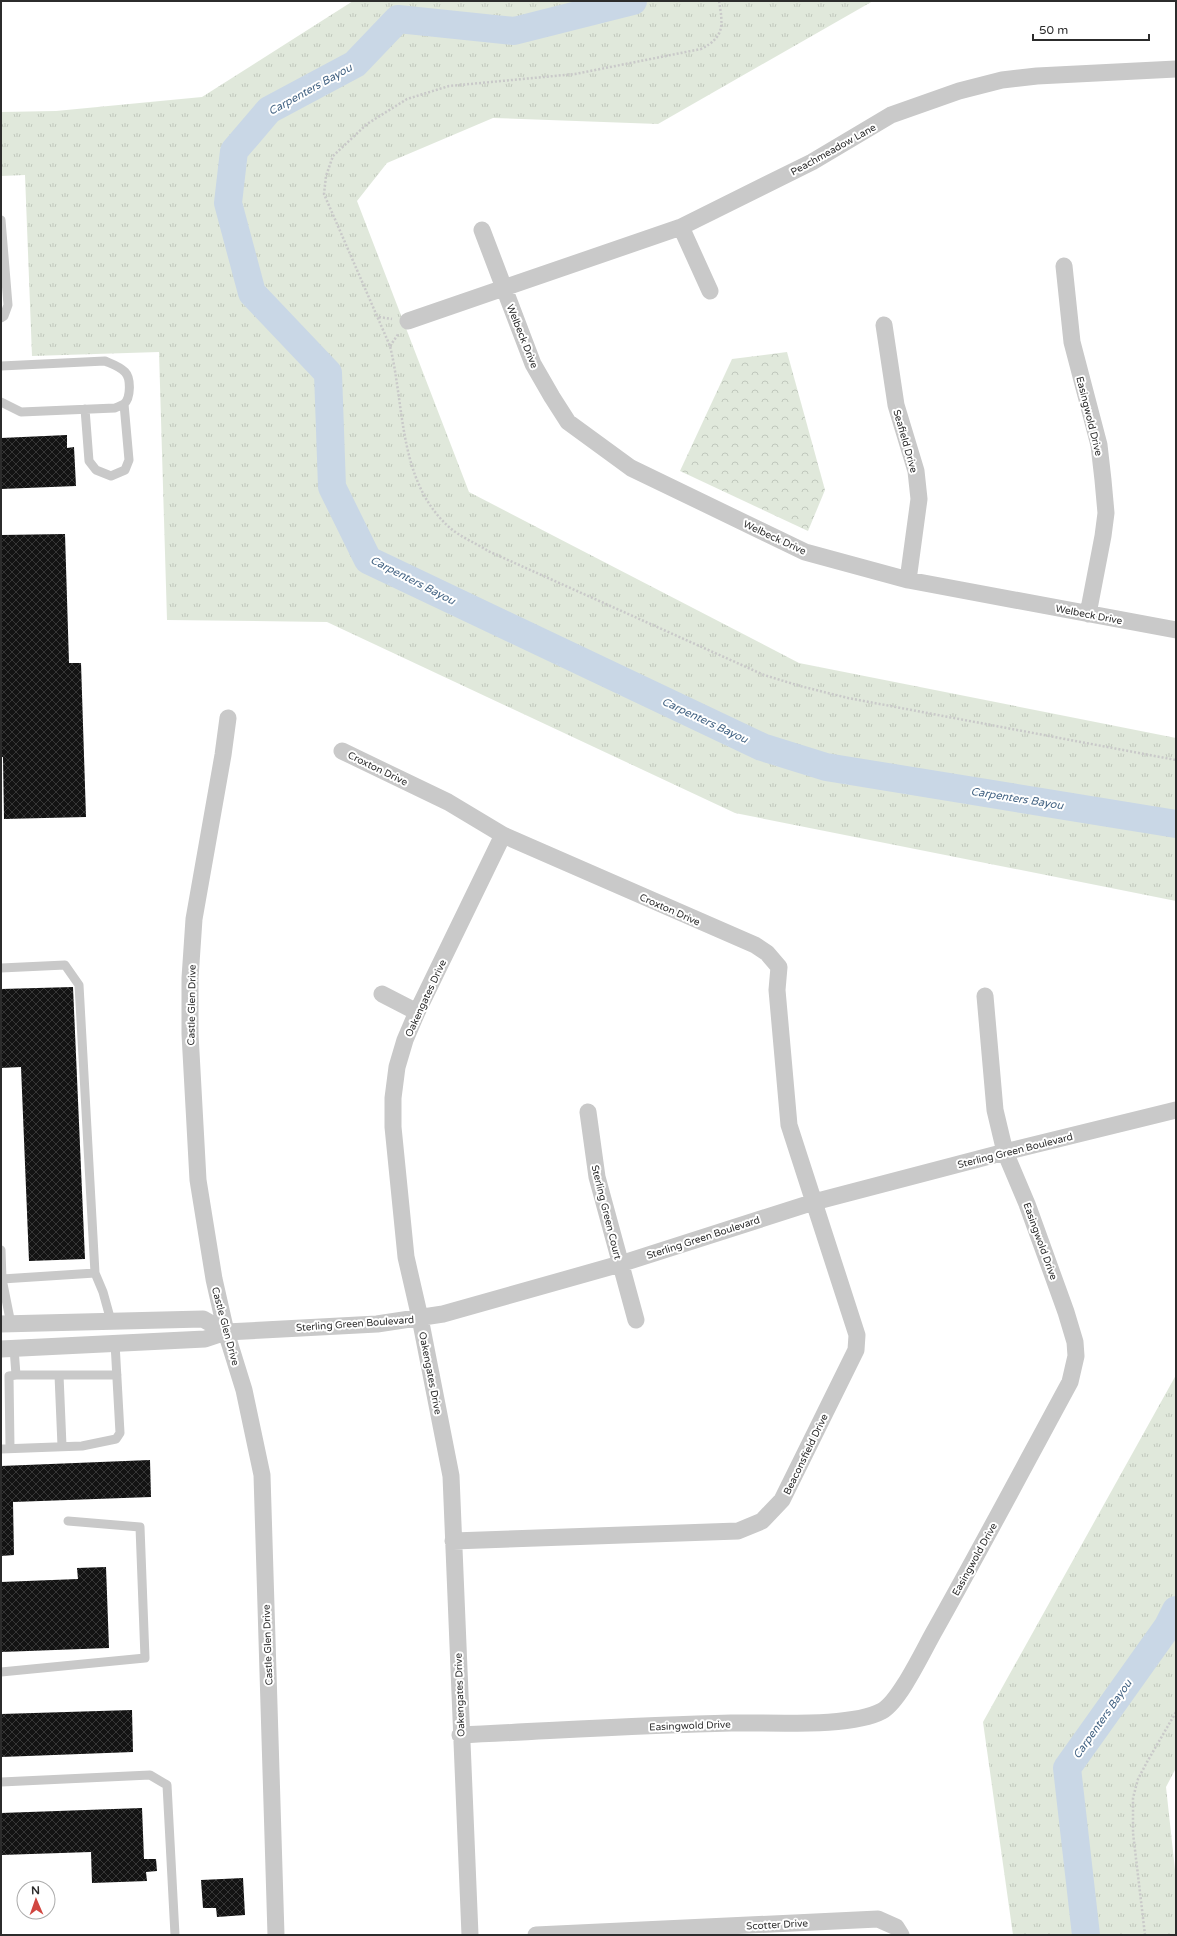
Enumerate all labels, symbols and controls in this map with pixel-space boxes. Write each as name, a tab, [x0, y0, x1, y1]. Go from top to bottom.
scale bar	[1033, 16, 1149, 42]
text: 50 m	[1039, 23, 1068, 37]
water label: Carpenters Bayou	[266, 60, 355, 118]
street label: Peachmeadow Lane	[789, 121, 879, 178]
street label: Welbeck Drive	[504, 303, 540, 370]
street label: Easingwold Drive	[1073, 375, 1105, 458]
street label: Seafield Drive	[890, 408, 920, 475]
street label: Welbeck Drive	[741, 518, 808, 558]
water label: Carpenters Bayou	[368, 553, 458, 608]
street label: Welbeck Drive	[1054, 603, 1124, 627]
water label: Carpenters Bayou	[660, 695, 751, 747]
street label: Croxton Drive	[346, 749, 410, 789]
water label: Carpenters Bayou	[970, 785, 1065, 812]
street label: Croxton Drive	[637, 891, 702, 929]
street label: Oakengates Drive	[403, 958, 449, 1039]
street label: Castle Glen Drive	[185, 964, 199, 1046]
street label: Sterling Green Boulevard	[956, 1131, 1074, 1171]
street label: Sterling Green Court	[588, 1164, 624, 1261]
street label: Easingwold Drive	[1020, 1201, 1060, 1282]
street label: Sterling Green Boulevard	[645, 1214, 761, 1262]
street label: Castle Glen Drive	[209, 1286, 241, 1367]
street label: Sterling Green Boulevard	[296, 1314, 415, 1334]
street label: Oakengates Drive	[416, 1331, 444, 1416]
street label: Beaconsfield Drive	[781, 1412, 831, 1497]
street label: Easingwold Drive	[950, 1521, 1000, 1598]
street label: Castle Glen Drive	[261, 1604, 275, 1686]
street label: Oakengates Drive	[453, 1652, 467, 1737]
water label: Carpenters Bayou	[1070, 1676, 1135, 1761]
street label: Easingwold Drive	[649, 1719, 731, 1733]
north arrow	[16, 1880, 56, 1920]
text: N	[31, 1884, 40, 1897]
street label: Scotter Drive	[746, 1917, 809, 1933]

